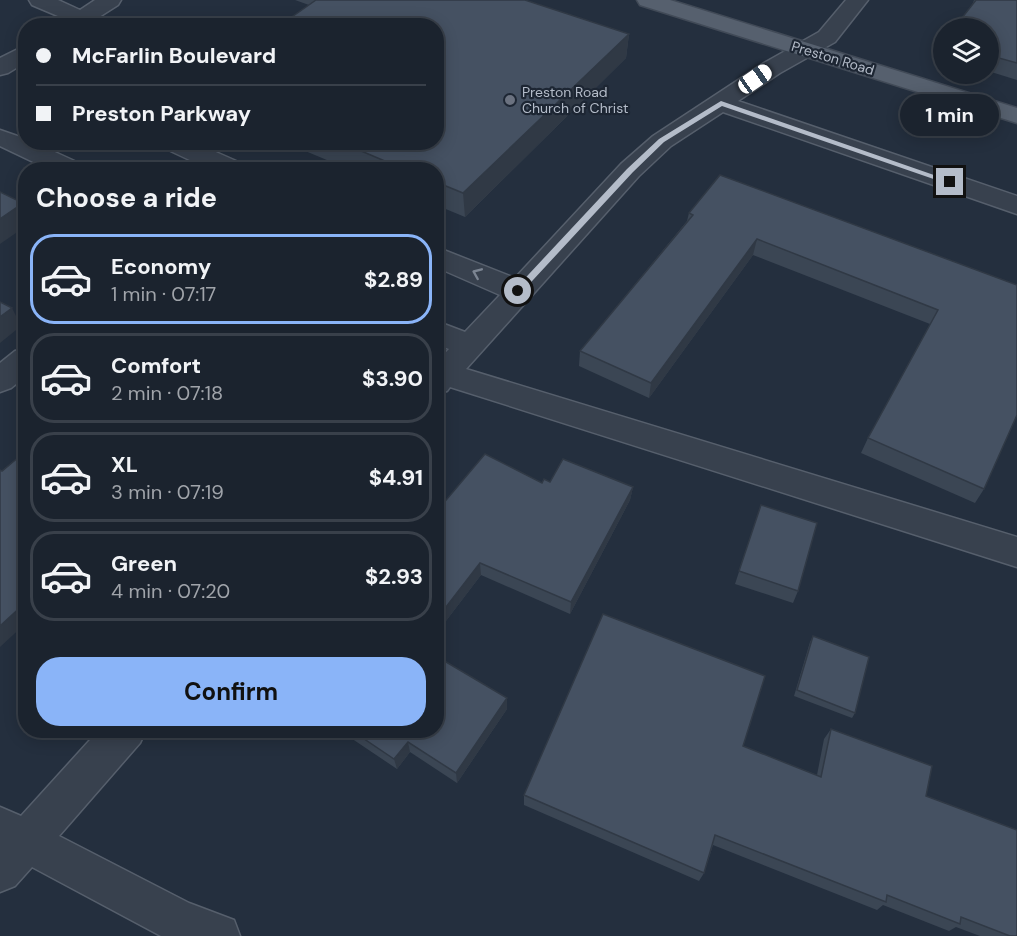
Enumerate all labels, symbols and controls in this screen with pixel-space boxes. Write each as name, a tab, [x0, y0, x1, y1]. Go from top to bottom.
map controls	[933, 18, 999, 84]
button: layers	[933, 18, 999, 84]
street label: Preston Road	[789, 37, 877, 79]
text: McFarlin Boulevard	[72, 41, 276, 70]
car	[735, 61, 775, 97]
place label: Preston Road Church of Christ	[522, 83, 628, 117]
marker: Preston Road Church of Christ	[503, 93, 517, 107]
callout: 1 min	[900, 95, 1000, 137]
text: Preston Parkway	[72, 99, 251, 128]
text: 1 min	[925, 102, 974, 128]
route end	[936, 168, 963, 195]
text: Choose a ride	[36, 180, 217, 215]
icon: car	[39, 252, 93, 306]
text: Economy	[111, 252, 211, 281]
text: $2.89	[364, 265, 423, 294]
one-way arrow	[473, 269, 484, 281]
route start	[504, 277, 531, 304]
text: 1 min · 07:17	[111, 281, 216, 307]
icon: car	[39, 351, 93, 405]
text: Comfort	[111, 351, 201, 380]
text: $3.90	[362, 364, 423, 393]
text: 2 min · 07:18	[111, 380, 223, 406]
icon: car	[39, 450, 93, 504]
text: XL	[111, 450, 138, 479]
text: $4.91	[369, 463, 423, 492]
text: 3 min · 07:19	[111, 479, 224, 505]
icon: car	[39, 549, 93, 603]
text: Green	[111, 549, 177, 578]
text: $2.93	[365, 562, 423, 591]
text: 4 min · 07:20	[111, 578, 230, 604]
button: Confirm	[36, 657, 426, 726]

